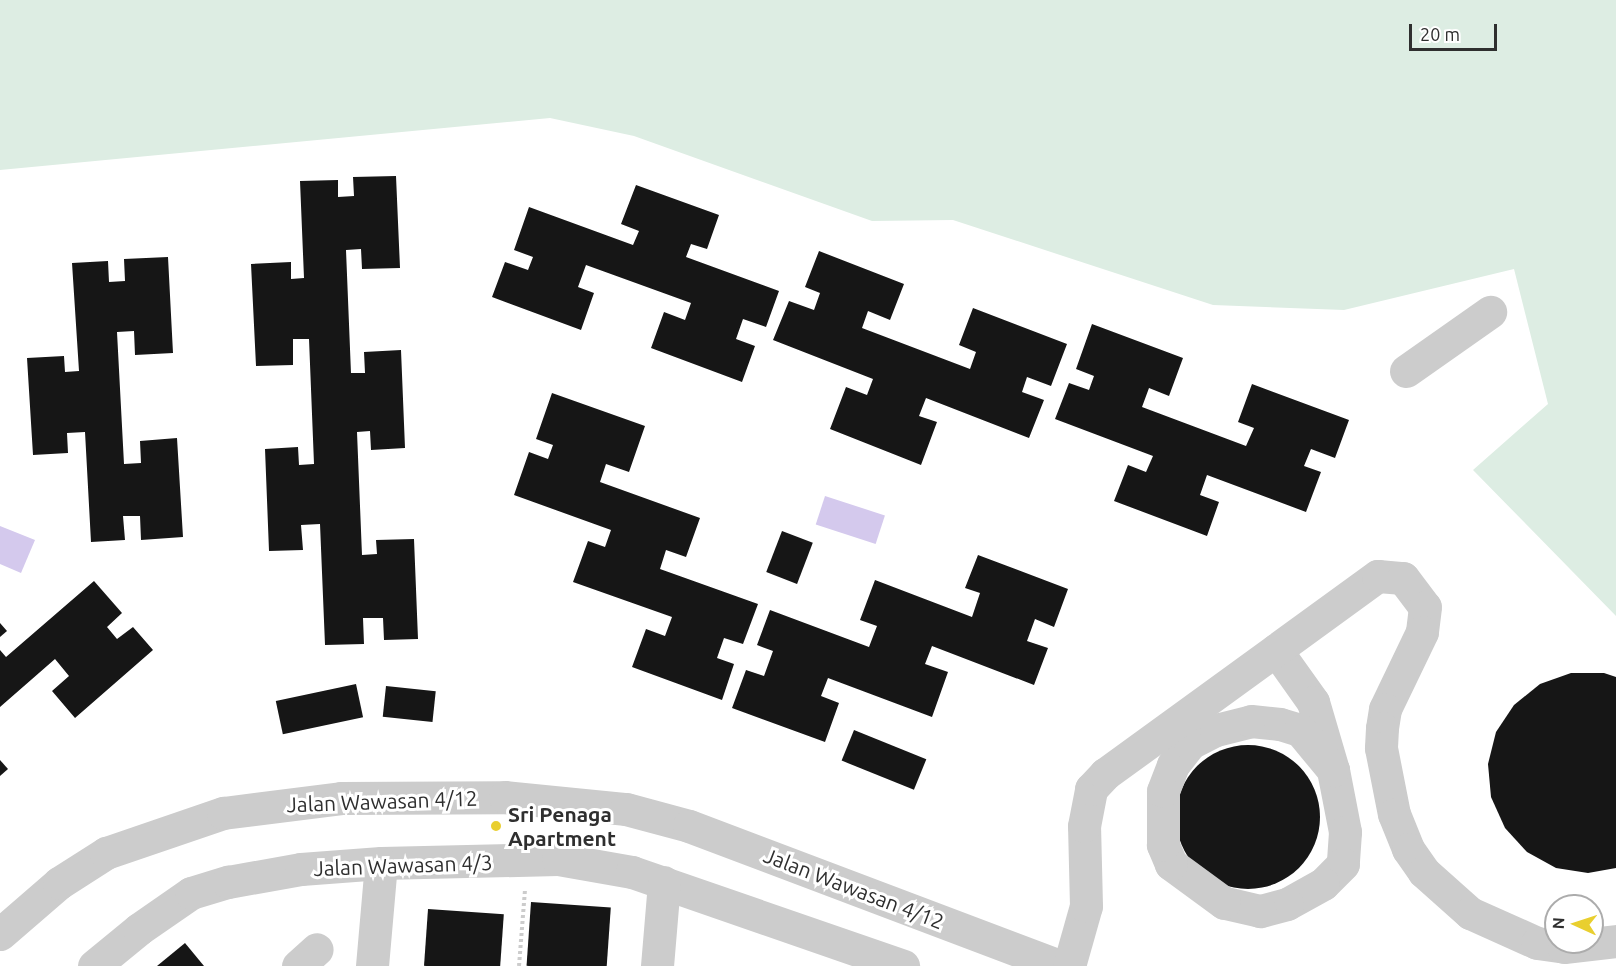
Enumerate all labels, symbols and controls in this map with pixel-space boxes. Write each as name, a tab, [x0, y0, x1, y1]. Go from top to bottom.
scale bar	[1412, 12, 1500, 50]
text: 20 m	[1420, 24, 1460, 44]
street label: Jalan Wawasan 4/12	[286, 785, 478, 817]
place label: Sri Penaga Apartment	[508, 801, 616, 851]
marker: Sri Penaga Apartment	[489, 819, 503, 833]
street label: Jalan Wawasan 4/12	[760, 842, 948, 934]
street label: Jalan Wawasan 4/3	[313, 849, 493, 881]
north arrow	[1544, 894, 1604, 954]
text: N	[1549, 917, 1567, 930]

